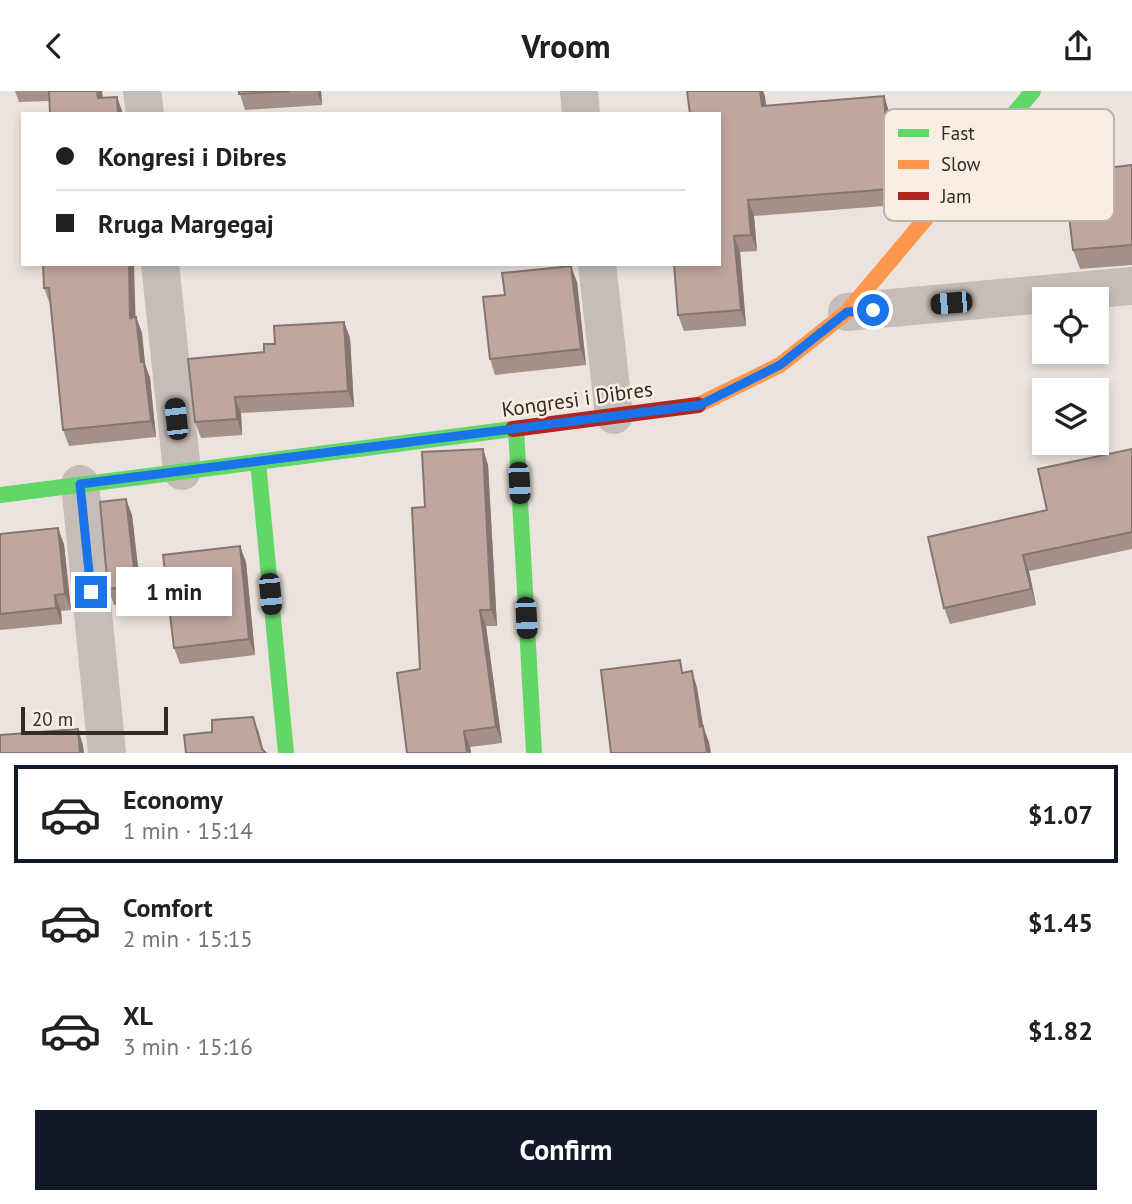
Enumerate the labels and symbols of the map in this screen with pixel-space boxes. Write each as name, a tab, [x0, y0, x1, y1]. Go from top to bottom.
legend	[884, 109, 1114, 221]
text: Fast	[941, 121, 975, 145]
text: Slow	[941, 152, 981, 176]
text: Jam	[940, 184, 971, 208]
car	[930, 291, 973, 315]
route start	[857, 294, 889, 326]
street label: Kongresi i Dibres	[500, 375, 654, 423]
car	[164, 397, 189, 441]
car	[508, 461, 531, 505]
callout: 1 min	[116, 567, 231, 617]
car	[258, 572, 283, 616]
route end	[75, 576, 107, 608]
car	[515, 596, 538, 640]
scale bar	[21, 703, 168, 735]

